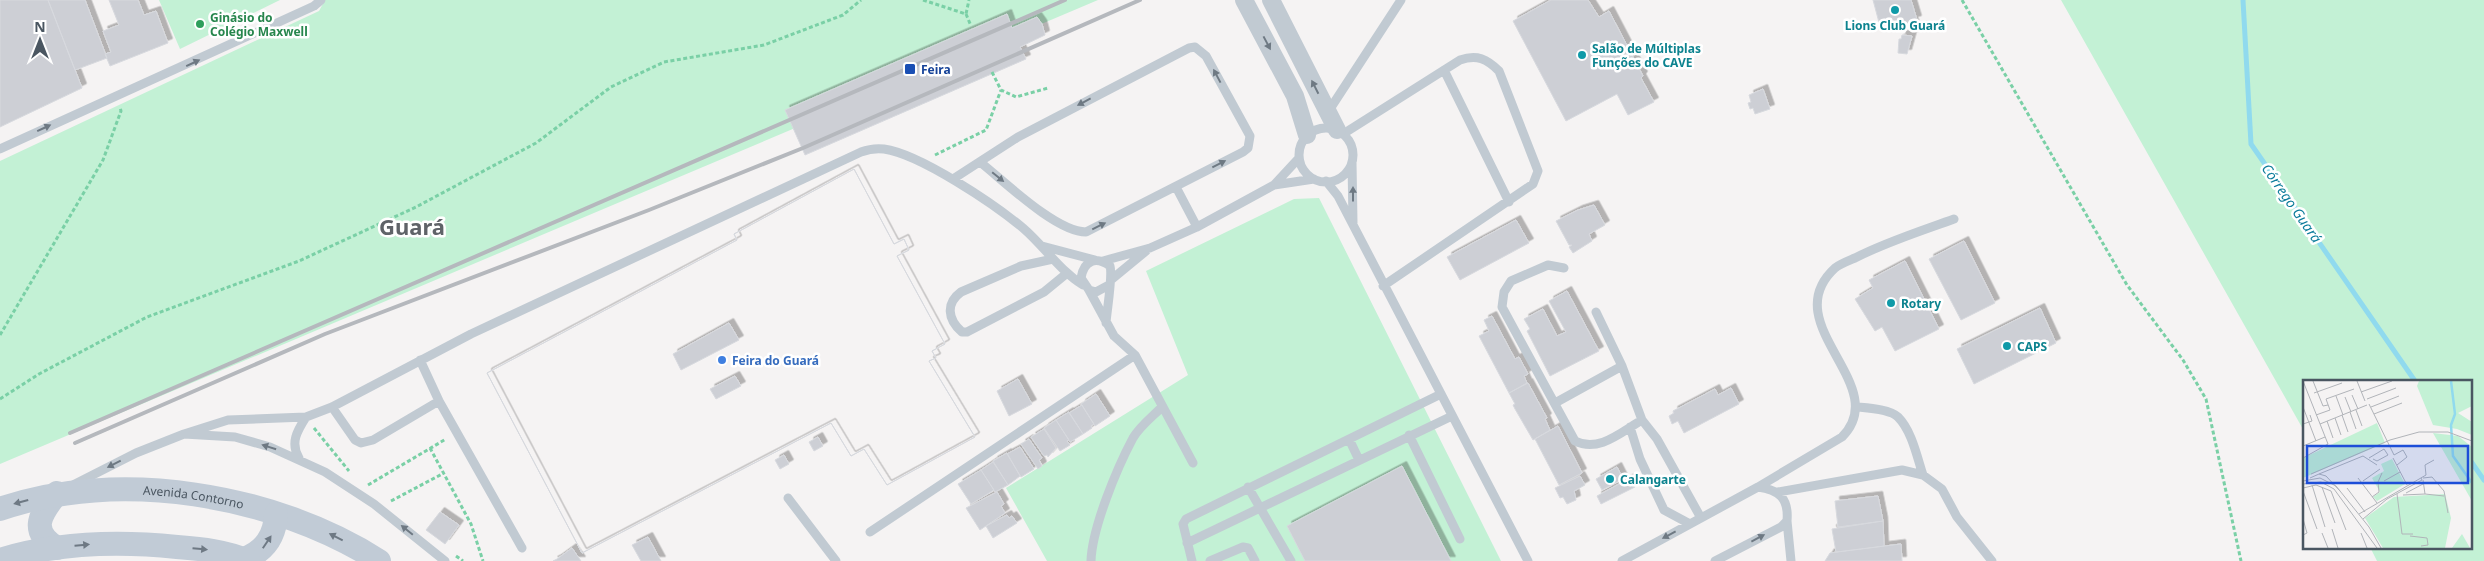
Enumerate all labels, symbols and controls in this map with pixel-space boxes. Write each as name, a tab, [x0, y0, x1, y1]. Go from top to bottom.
marker: Lions Club Guará	[1889, 4, 1901, 16]
place label: Ginásio do Colégio Maxwell	[210, 9, 308, 40]
north arrow	[15, 15, 65, 65]
text: N	[34, 17, 46, 36]
place label: Lions Club Guará	[1845, 17, 1945, 34]
marker: Ginásio do Colégio Maxwell	[194, 18, 206, 30]
one-way arrow	[1263, 36, 1271, 50]
place label: Salão de Múltiplas Funções do CAVE	[1592, 40, 1701, 71]
marker: Salão de Múltiplas Funções do CAVE	[1576, 49, 1588, 61]
one-way arrow	[186, 58, 200, 66]
place label: Feira	[921, 61, 951, 78]
marker: Feira	[903, 62, 917, 76]
one-way arrow	[1213, 69, 1221, 84]
one-way arrow	[1311, 80, 1319, 94]
one-way arrow	[1076, 98, 1091, 106]
one-way arrow	[37, 124, 51, 132]
one-way arrow	[1212, 160, 1226, 168]
water label: Córrego Guará	[2258, 160, 2326, 246]
one-way arrow	[991, 171, 1004, 182]
one-way arrow	[1349, 186, 1357, 202]
district label: Guará	[379, 211, 445, 241]
one-way arrow	[1092, 222, 1106, 230]
place label: Rotary	[1901, 295, 1941, 312]
marker: Rotary	[1885, 297, 1897, 309]
place label: CAPS	[2017, 338, 2047, 355]
marker: CAPS	[2001, 340, 2013, 352]
place label: Feira do Guará	[732, 352, 819, 369]
marker: Feira do Guará	[716, 354, 728, 366]
inset map	[2303, 380, 2472, 548]
one-way arrow	[261, 442, 276, 450]
one-way arrow	[107, 461, 121, 469]
place label: Calangarte	[1620, 471, 1686, 488]
marker: Calangarte	[1604, 473, 1616, 485]
street label: Avenida Contorno	[143, 481, 246, 512]
one-way arrow	[13, 499, 28, 507]
one-way arrow	[400, 525, 413, 536]
one-way arrow	[1663, 531, 1676, 540]
one-way arrow	[329, 533, 343, 541]
one-way arrow	[1751, 534, 1766, 542]
one-way arrow	[262, 535, 272, 549]
one-way arrow	[74, 541, 90, 549]
one-way arrow	[192, 545, 208, 553]

